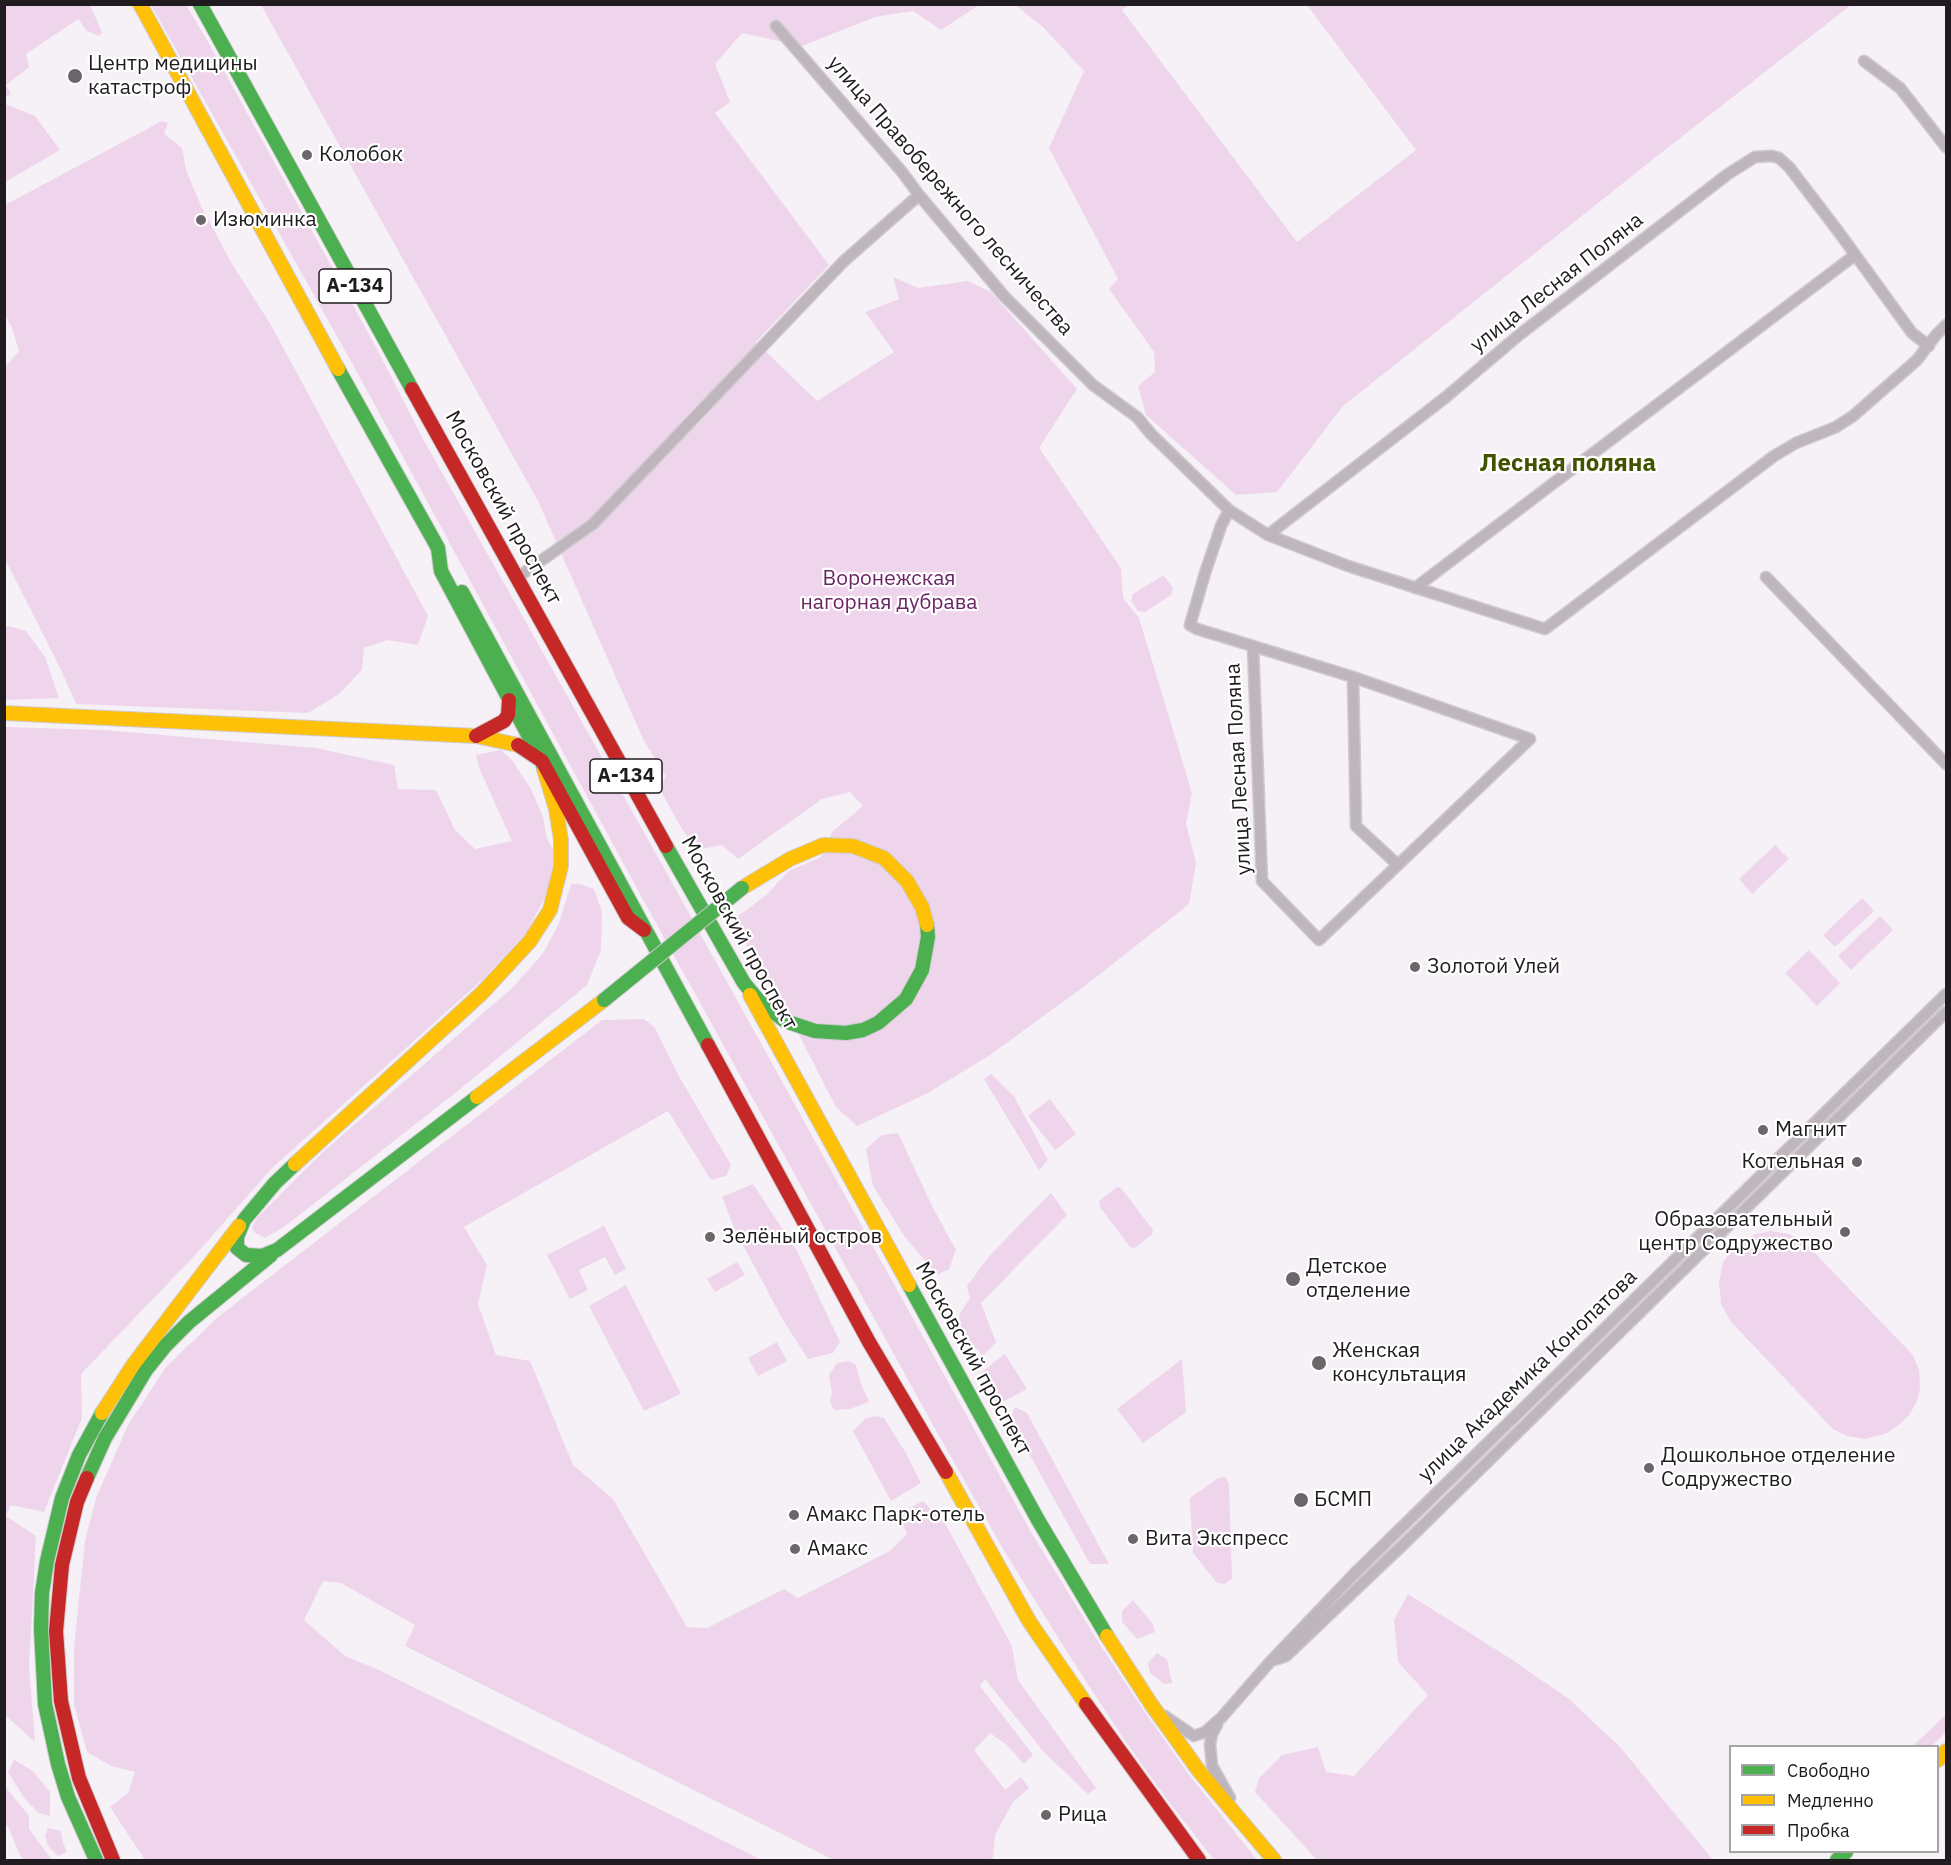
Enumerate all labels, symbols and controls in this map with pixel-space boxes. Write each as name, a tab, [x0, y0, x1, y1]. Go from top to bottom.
place label: Центр медицины катастроф	[88, 51, 258, 101]
street label: улица Правобережного лесничества	[822, 51, 1078, 341]
marker: Центр медицины катастроф	[66, 67, 84, 85]
place label: Колобок	[319, 142, 403, 168]
marker: Колобок	[300, 148, 314, 162]
place label: Изюминка	[213, 207, 317, 233]
street label: улица Лесная Поляна	[1466, 208, 1648, 358]
marker: Изюминка	[194, 213, 208, 227]
road number: А-134	[319, 269, 391, 303]
street label: Московский проспект	[439, 407, 567, 609]
district label: Лесная поляна	[1480, 450, 1656, 478]
park label: Воронежская нагорная дубрава	[801, 566, 977, 616]
street label: улица Лесная Поляна	[1221, 662, 1257, 876]
road number: А-134	[590, 759, 662, 793]
street label: Московский проспект	[675, 832, 803, 1034]
place label: Золотой Улей	[1427, 954, 1560, 980]
marker: Золотой Улей	[1408, 960, 1422, 974]
place label: Магнит	[1775, 1117, 1847, 1143]
marker: Магнит	[1756, 1123, 1770, 1137]
place label: Котельная	[1741, 1149, 1845, 1175]
marker: Котельная	[1850, 1155, 1864, 1169]
place label: Образовательный центр Содружество	[1638, 1207, 1833, 1257]
place label: Зелёный остров	[722, 1224, 882, 1250]
marker: Образовательный центр Содружество	[1838, 1225, 1852, 1239]
marker: Зелёный остров	[703, 1230, 717, 1244]
place label: Детское отделение	[1306, 1254, 1411, 1304]
street label: Московский проспект	[909, 1258, 1037, 1460]
street label: улица Академика Конопатова	[1413, 1265, 1643, 1487]
marker: Детское отделение	[1284, 1270, 1302, 1288]
place label: Женская консультация	[1332, 1338, 1467, 1388]
marker: Женская консультация	[1310, 1354, 1328, 1372]
place label: Дошкольное отделение Содружество	[1661, 1443, 1895, 1493]
marker: Дошкольное отделение Содружество	[1642, 1461, 1656, 1475]
place label: БСМП	[1314, 1487, 1372, 1513]
marker: БСМП	[1292, 1491, 1310, 1509]
place label: Амакс Парк-отель	[806, 1502, 985, 1528]
marker: Амакс Парк-отель	[787, 1508, 801, 1522]
place label: Вита Экспресс	[1145, 1526, 1289, 1552]
marker: Вита Экспресс	[1126, 1532, 1140, 1546]
place label: Амакс	[807, 1536, 868, 1562]
marker: Амакс	[788, 1542, 802, 1556]
legend	[1729, 1745, 1939, 1853]
text: Свободно	[1787, 1759, 1870, 1782]
text: Медленно	[1787, 1789, 1874, 1812]
place label: Рица	[1058, 1802, 1107, 1828]
marker: Рица	[1039, 1808, 1053, 1822]
text: Пробка	[1787, 1819, 1850, 1842]

